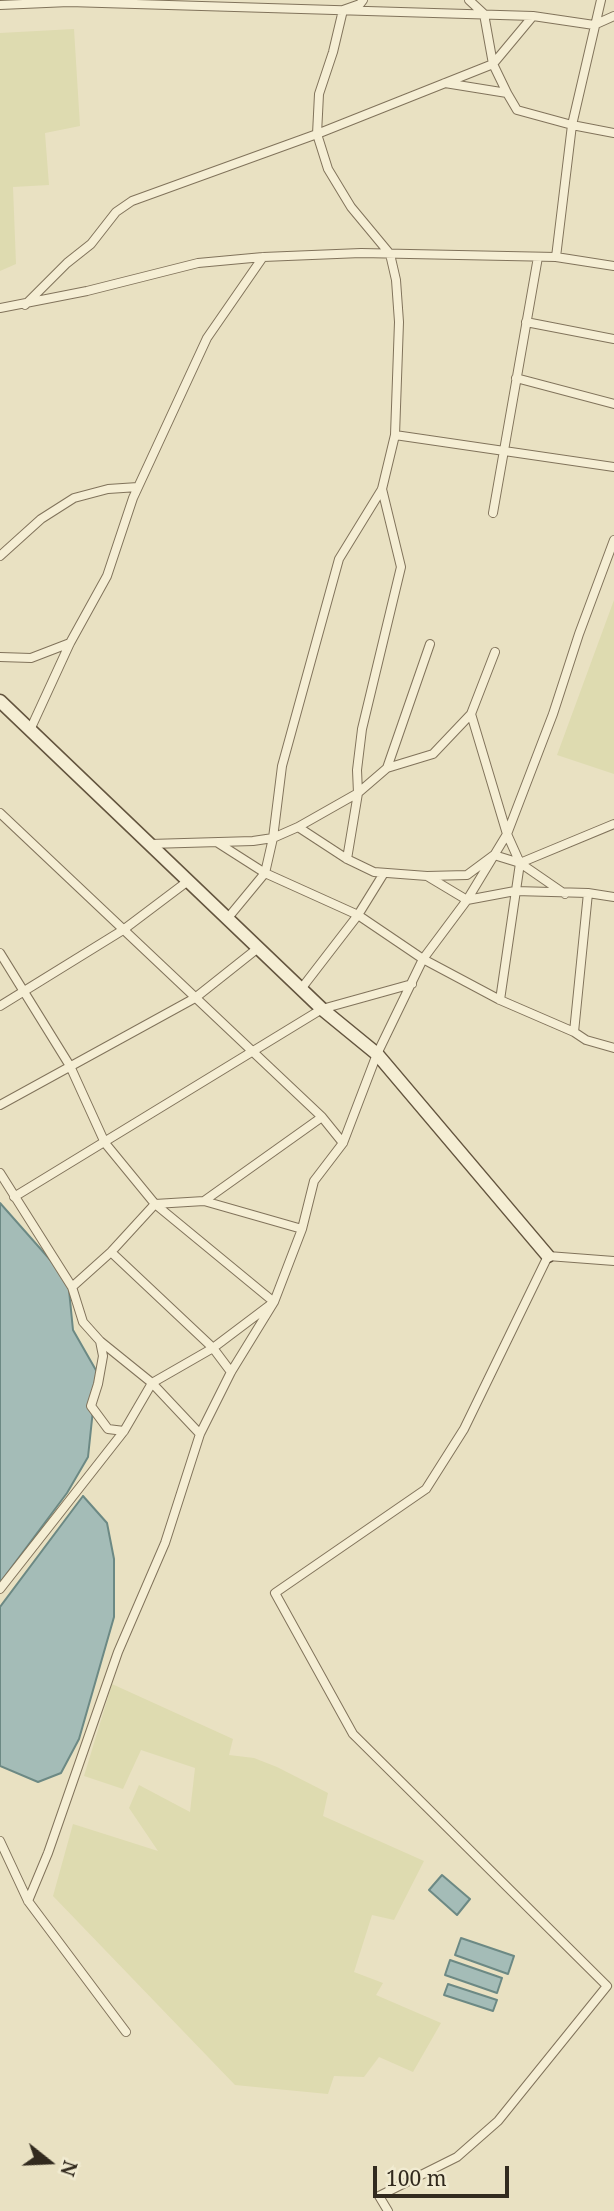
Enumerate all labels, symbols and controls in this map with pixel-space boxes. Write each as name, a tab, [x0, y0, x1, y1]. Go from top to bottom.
north arrow	[14, 2127, 84, 2197]
scale bar	[376, 2152, 512, 2196]
text: N	[54, 2157, 84, 2180]
text: 100 m	[386, 2164, 447, 2192]

